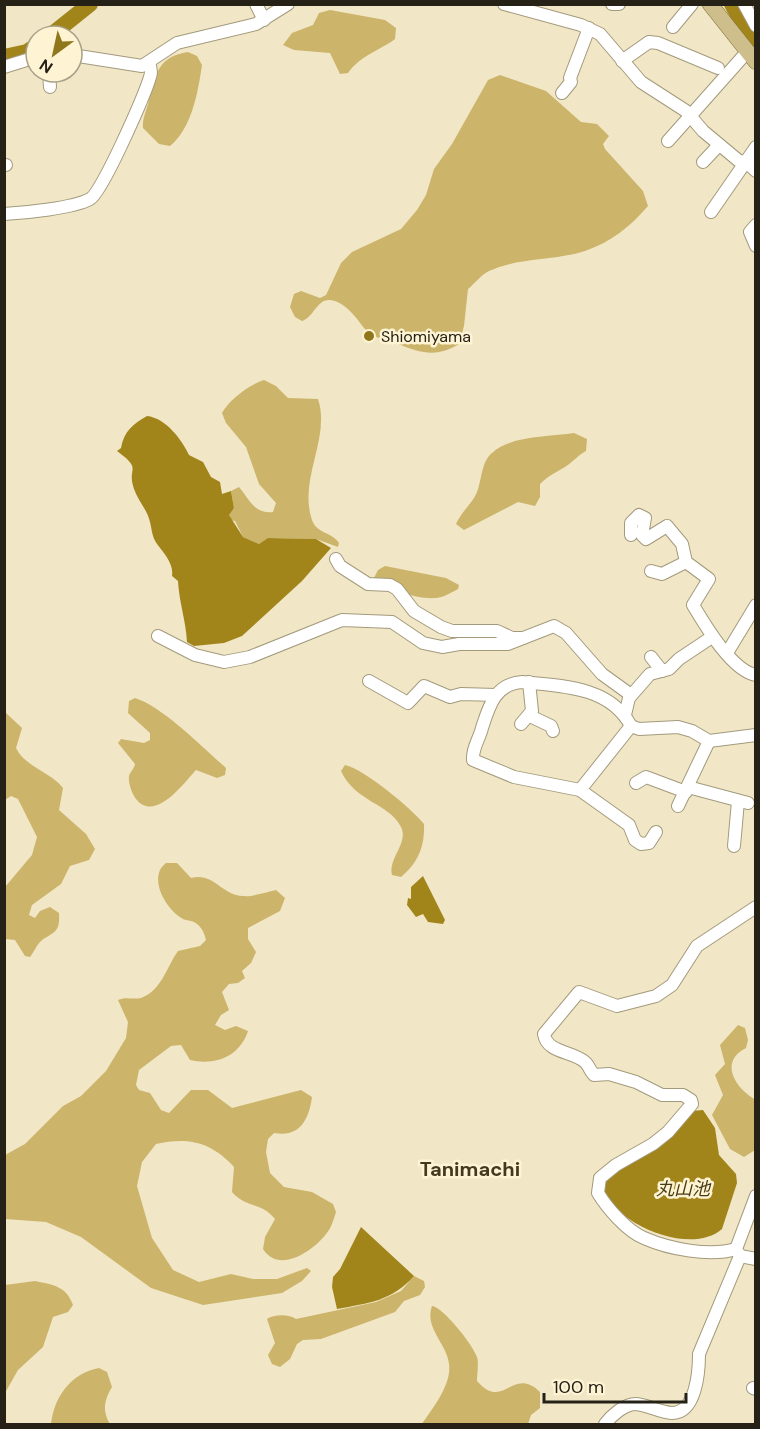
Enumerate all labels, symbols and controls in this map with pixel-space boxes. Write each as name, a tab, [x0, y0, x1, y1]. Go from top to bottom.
north arrow	[24, 24, 84, 84]
text: N	[35, 54, 57, 78]
place label: Shiomiyama	[381, 326, 471, 347]
marker: Shiomiyama	[362, 329, 376, 343]
district label: Tanimachi	[420, 1156, 520, 1182]
water label: 丸山池	[656, 1177, 712, 1201]
scale bar	[544, 1366, 686, 1404]
text: 100 m	[553, 1375, 604, 1399]

